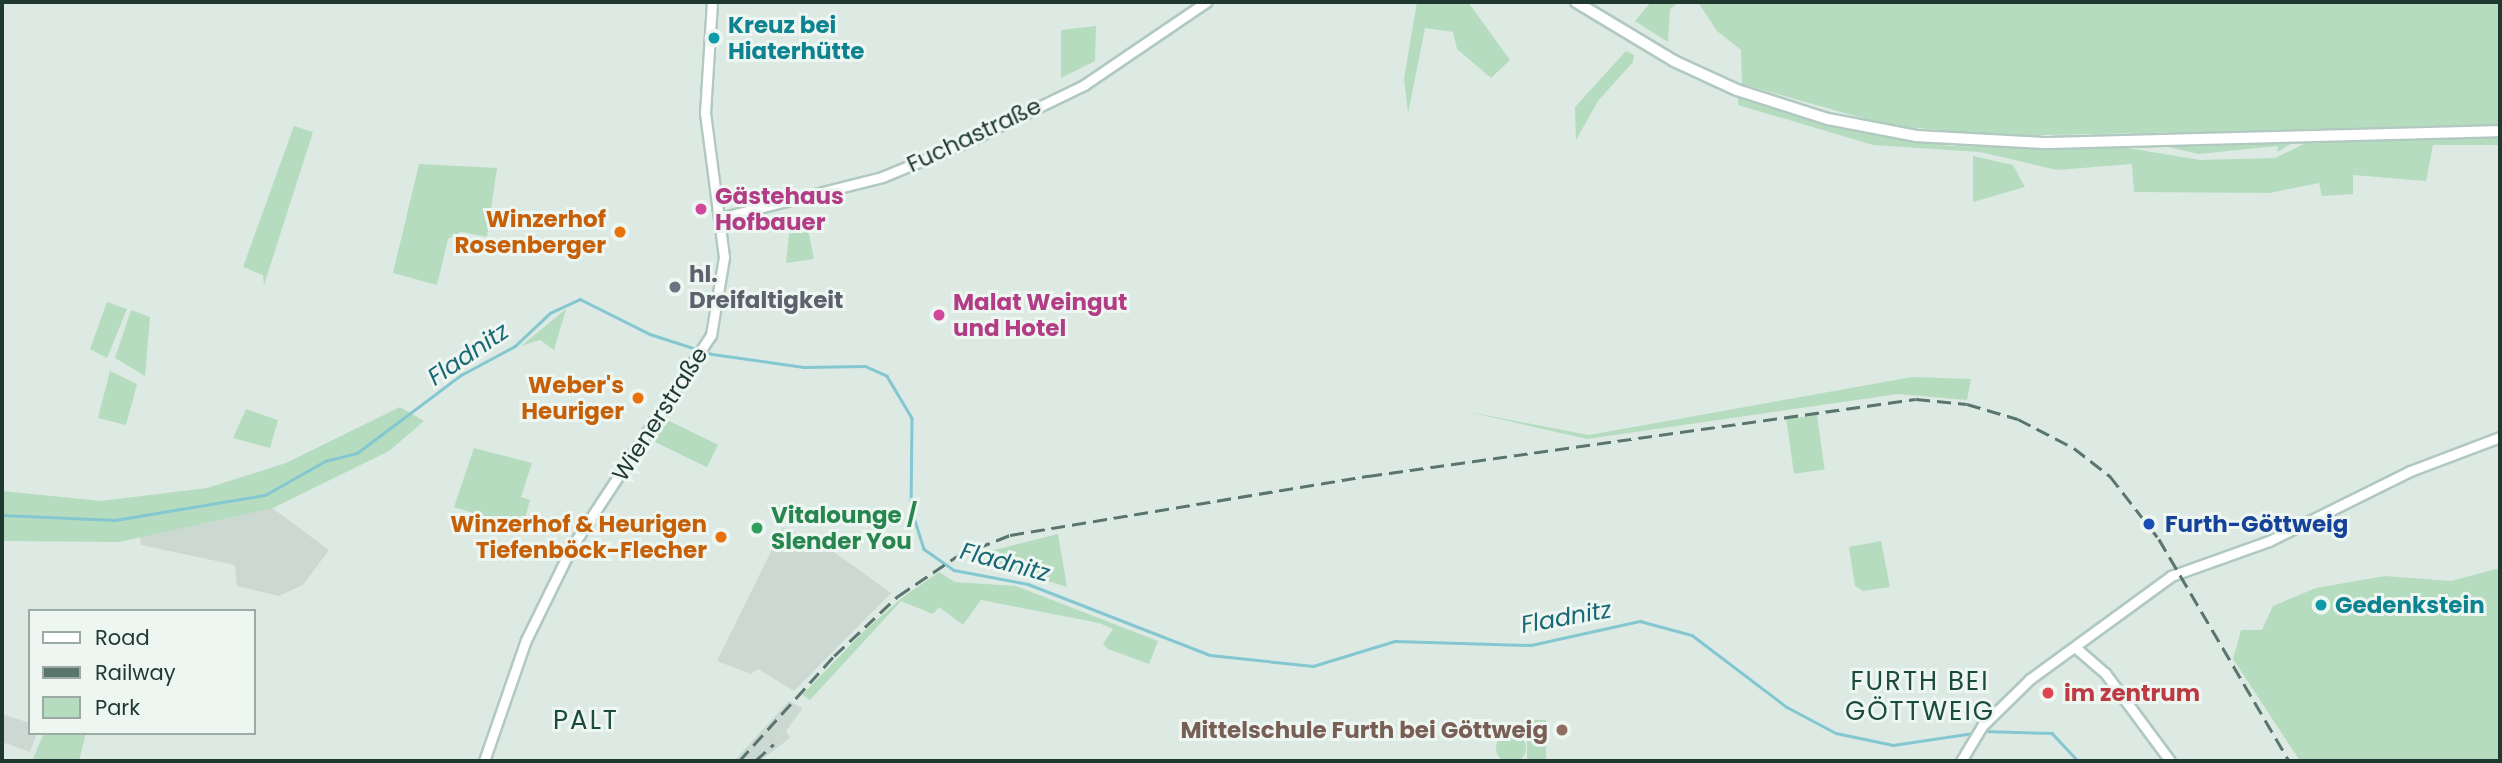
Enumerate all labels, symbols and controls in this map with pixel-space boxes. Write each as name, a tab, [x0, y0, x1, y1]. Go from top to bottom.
place label: Kreuz bei Hiaterhütte	[728, 11, 864, 65]
marker: Kreuz bei Hiaterhütte	[706, 30, 722, 46]
street label: Fuchastraße	[902, 92, 1046, 178]
place label: Gästehaus Hofbauer	[715, 182, 844, 236]
marker: Gästehaus Hofbauer	[693, 201, 709, 217]
place label: Winzerhof Rosenberger	[455, 205, 606, 259]
marker: Winzerhof Rosenberger	[612, 224, 628, 240]
place label: hl. Dreifaltigkeit	[689, 260, 843, 314]
marker: hl. Dreifaltigkeit	[667, 279, 683, 295]
place label: Malat Weingut und Hotel	[953, 288, 1127, 342]
marker: Malat Weingut und Hotel	[931, 307, 947, 323]
water label: Fladnitz	[422, 317, 514, 391]
street label: Wienerstraße	[606, 342, 714, 486]
place label: Weber's Heuriger	[521, 371, 624, 425]
marker: Weber's Heuriger	[630, 390, 646, 406]
place label: Vitalounge / Slender You	[771, 501, 917, 555]
place label: Winzerhof & Heurigen Tiefenböck-Flecher	[450, 510, 707, 564]
place label: Furth-Göttweig	[2165, 510, 2348, 538]
marker: Furth-Göttweig	[2139, 514, 2159, 534]
marker: Vitalounge / Slender You	[749, 520, 765, 536]
marker: Winzerhof & Heurigen Tiefenböck-Flecher	[713, 529, 729, 545]
water label: Fladnitz	[957, 536, 1053, 588]
place label: Gedenkstein	[2335, 591, 2485, 619]
water label: Fladnitz	[1519, 595, 1613, 639]
marker: Gedenkstein	[2313, 597, 2329, 613]
legend	[28, 609, 256, 735]
text: Road	[95, 623, 150, 652]
text: Railway	[95, 658, 176, 687]
district label: FURTH BEI GÖTTWEIG	[1846, 666, 1994, 728]
place label: im zentrum	[2064, 679, 2200, 707]
marker: im zentrum	[2038, 683, 2058, 703]
text: Park	[95, 693, 140, 722]
district label: PALT	[554, 705, 618, 737]
place label: Mittelschule Furth bei Göttweig	[1180, 716, 1548, 744]
marker: Mittelschule Furth bei Göttweig	[1554, 722, 1570, 738]

